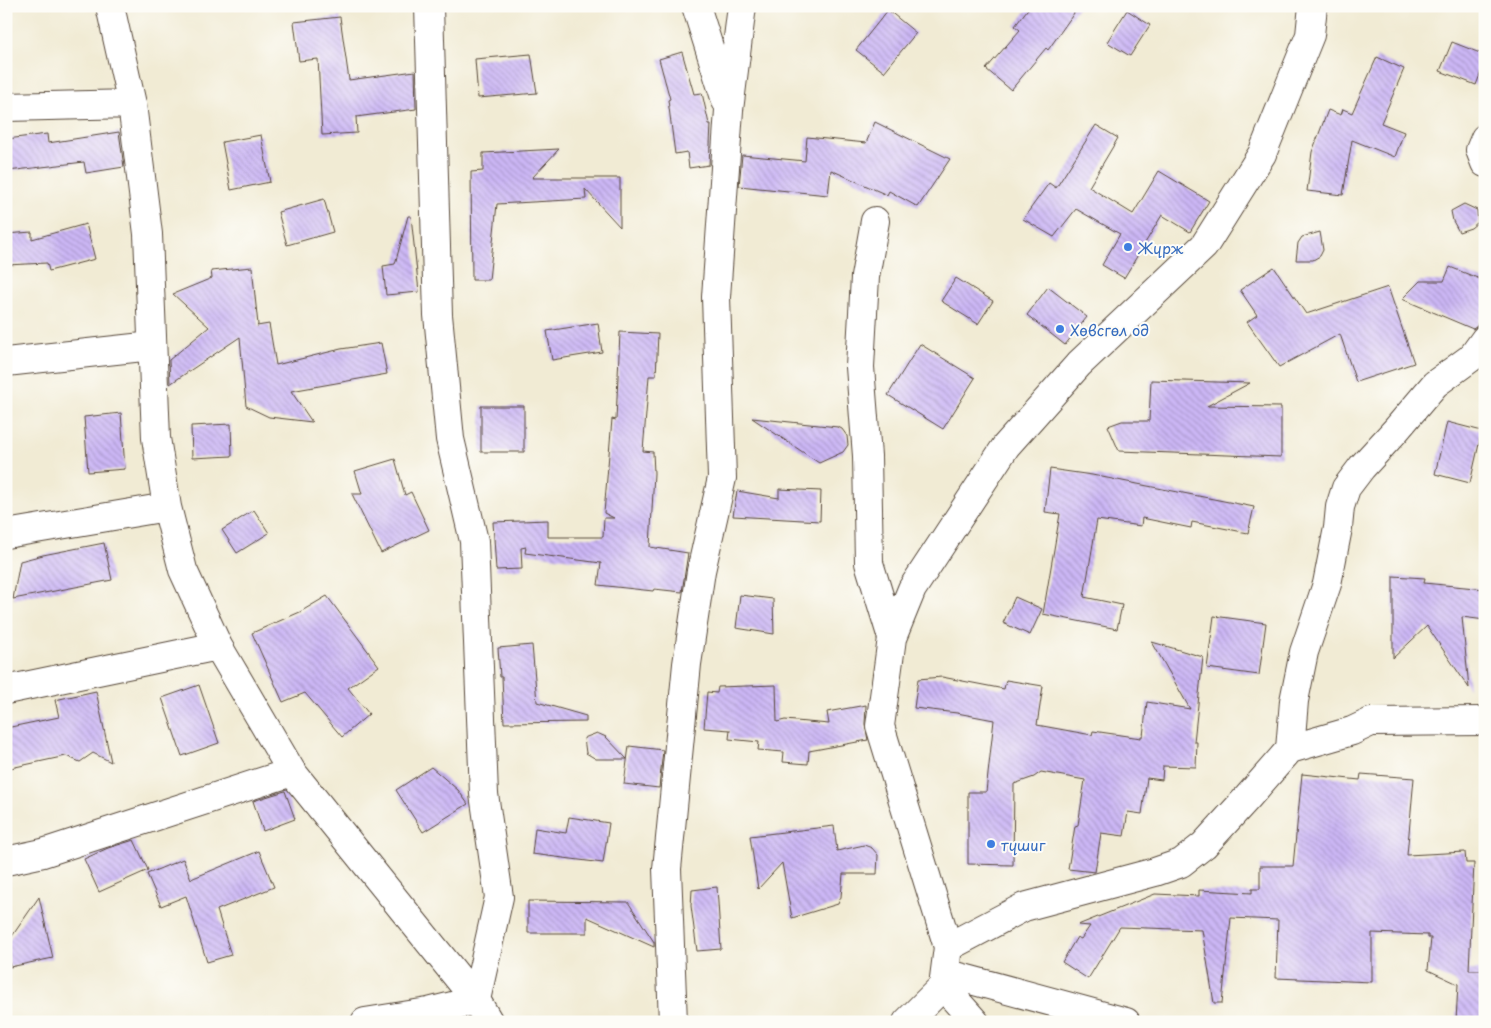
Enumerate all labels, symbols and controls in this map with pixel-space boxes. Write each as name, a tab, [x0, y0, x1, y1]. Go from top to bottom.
place label: Жүрж	[1137, 236, 1184, 259]
marker: Жүрж	[1122, 241, 1134, 253]
place label: Хөвсгөл од	[1070, 318, 1149, 341]
marker: Хөвсгөл од	[1054, 323, 1066, 335]
place label: түшиг	[1001, 833, 1046, 856]
marker: түшиг	[985, 838, 997, 850]

